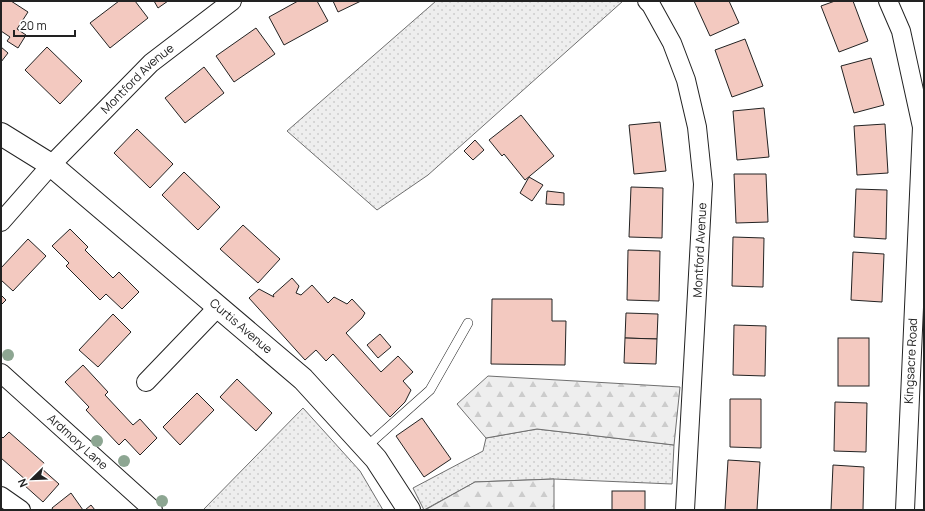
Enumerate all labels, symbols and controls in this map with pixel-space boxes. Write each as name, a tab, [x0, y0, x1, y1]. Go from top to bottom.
scale bar	[14, 12, 75, 38]
text: 20 m	[20, 17, 47, 34]
street label: Montford Avenue	[97, 39, 177, 117]
street label: Montford Avenue	[689, 202, 710, 298]
street label: Curtis Avenue	[206, 294, 276, 357]
street label: Kingsacre Road	[900, 318, 921, 404]
street label: Ardmory Lane	[44, 410, 112, 473]
north arrow	[12, 459, 52, 499]
text: N	[14, 476, 31, 490]

